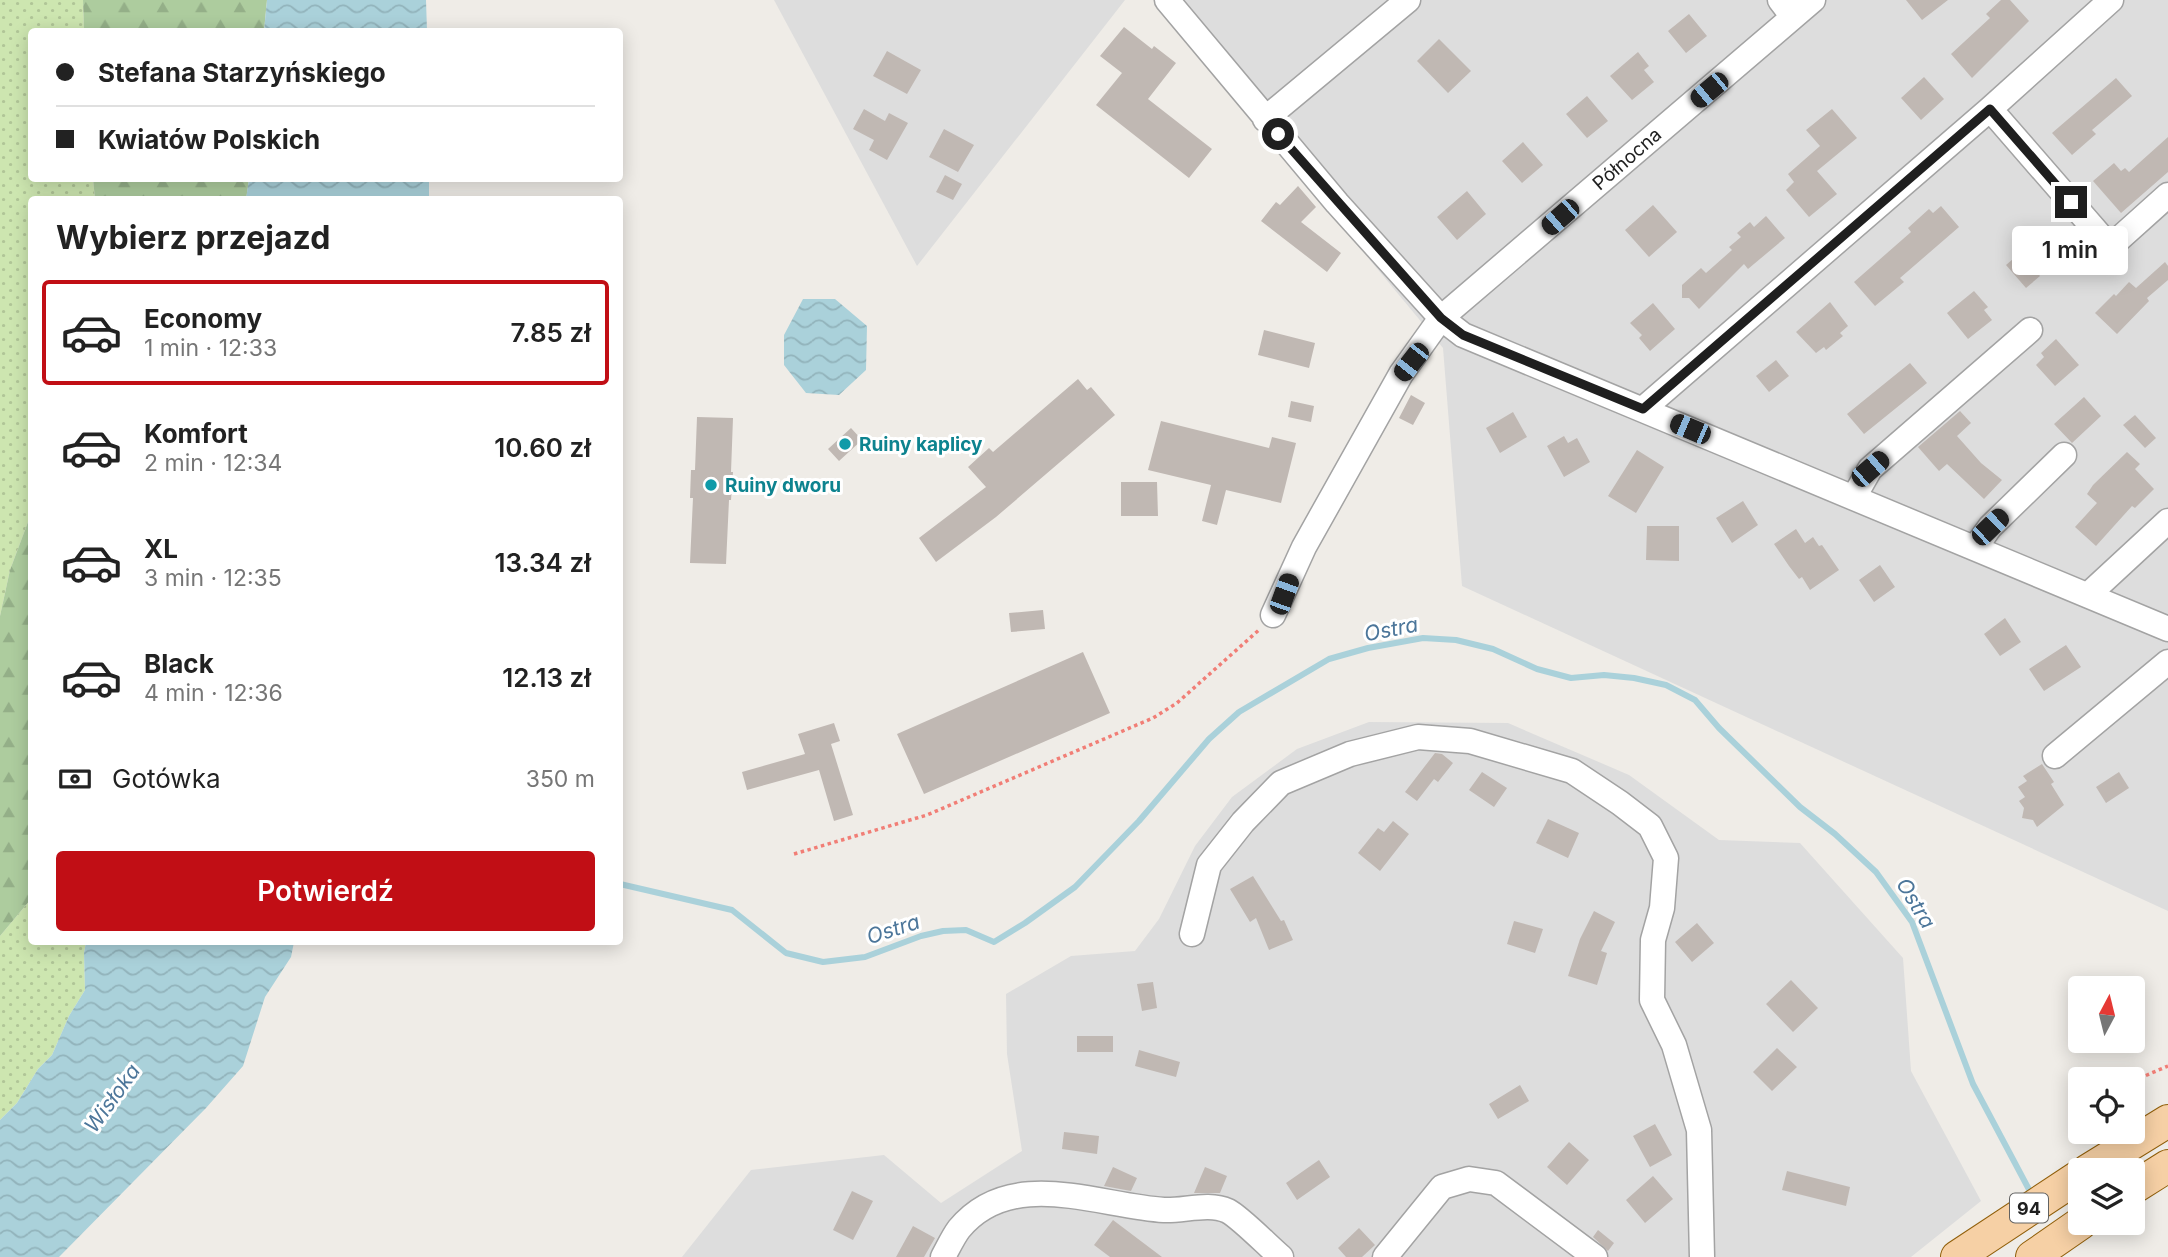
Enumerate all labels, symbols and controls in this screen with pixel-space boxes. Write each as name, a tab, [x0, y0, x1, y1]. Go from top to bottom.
text: Stefana Starzyńskiego	[98, 57, 386, 88]
car	[1687, 68, 1732, 112]
route start	[1262, 118, 1294, 150]
street label: Północna	[1588, 123, 1666, 195]
text: Kwiatów Polskich	[98, 124, 320, 155]
route end	[2055, 186, 2087, 218]
car	[1538, 195, 1583, 239]
text: Wybierz przejazd	[56, 218, 330, 257]
callout: 1 min	[2013, 227, 2129, 276]
text: 1 min	[2042, 236, 2098, 264]
icon: car	[60, 301, 123, 364]
text: Economy	[144, 303, 262, 334]
text: 7.85 zł	[511, 317, 591, 348]
text: 1 min · 12:33	[144, 334, 277, 362]
car	[1390, 339, 1433, 385]
car	[1667, 411, 1714, 447]
icon: car	[60, 416, 123, 479]
text: Komfort	[144, 418, 248, 449]
text: 10.60 zł	[494, 432, 591, 463]
place label: Ruiny kaplicy	[859, 433, 983, 456]
marker: Ruiny kaplicy	[837, 436, 853, 452]
car	[1848, 447, 1893, 491]
text: 2 min · 12:34	[144, 449, 282, 477]
place label: Ruiny dworu	[725, 474, 841, 497]
marker: Ruiny dworu	[703, 477, 719, 493]
car	[1968, 505, 2013, 549]
icon: car	[60, 531, 123, 594]
text: XL	[144, 533, 178, 564]
text: 13.34 zł	[494, 547, 591, 578]
text: 3 min · 12:35	[144, 564, 282, 592]
car	[1267, 571, 1302, 617]
water label: Ostra	[1362, 612, 1420, 646]
icon: car	[60, 646, 123, 709]
text: Black	[144, 648, 214, 679]
text: 12.13 zł	[502, 662, 591, 693]
text: 4 min · 12:36	[144, 679, 283, 707]
icon: cash	[56, 760, 94, 798]
text: Gotówka	[112, 763, 221, 794]
text: 350 m	[526, 765, 595, 793]
button: Potwierdź	[56, 851, 595, 931]
water label: Ostra	[1891, 873, 1941, 933]
water label: Ostra	[863, 909, 923, 949]
north arrow	[2068, 976, 2146, 1054]
map controls	[2068, 976, 2145, 1235]
water label: Wisłoka	[79, 1059, 145, 1137]
button: locate	[2068, 1067, 2145, 1144]
button: layers	[2068, 1158, 2145, 1235]
road number: 94	[2010, 1194, 2048, 1223]

